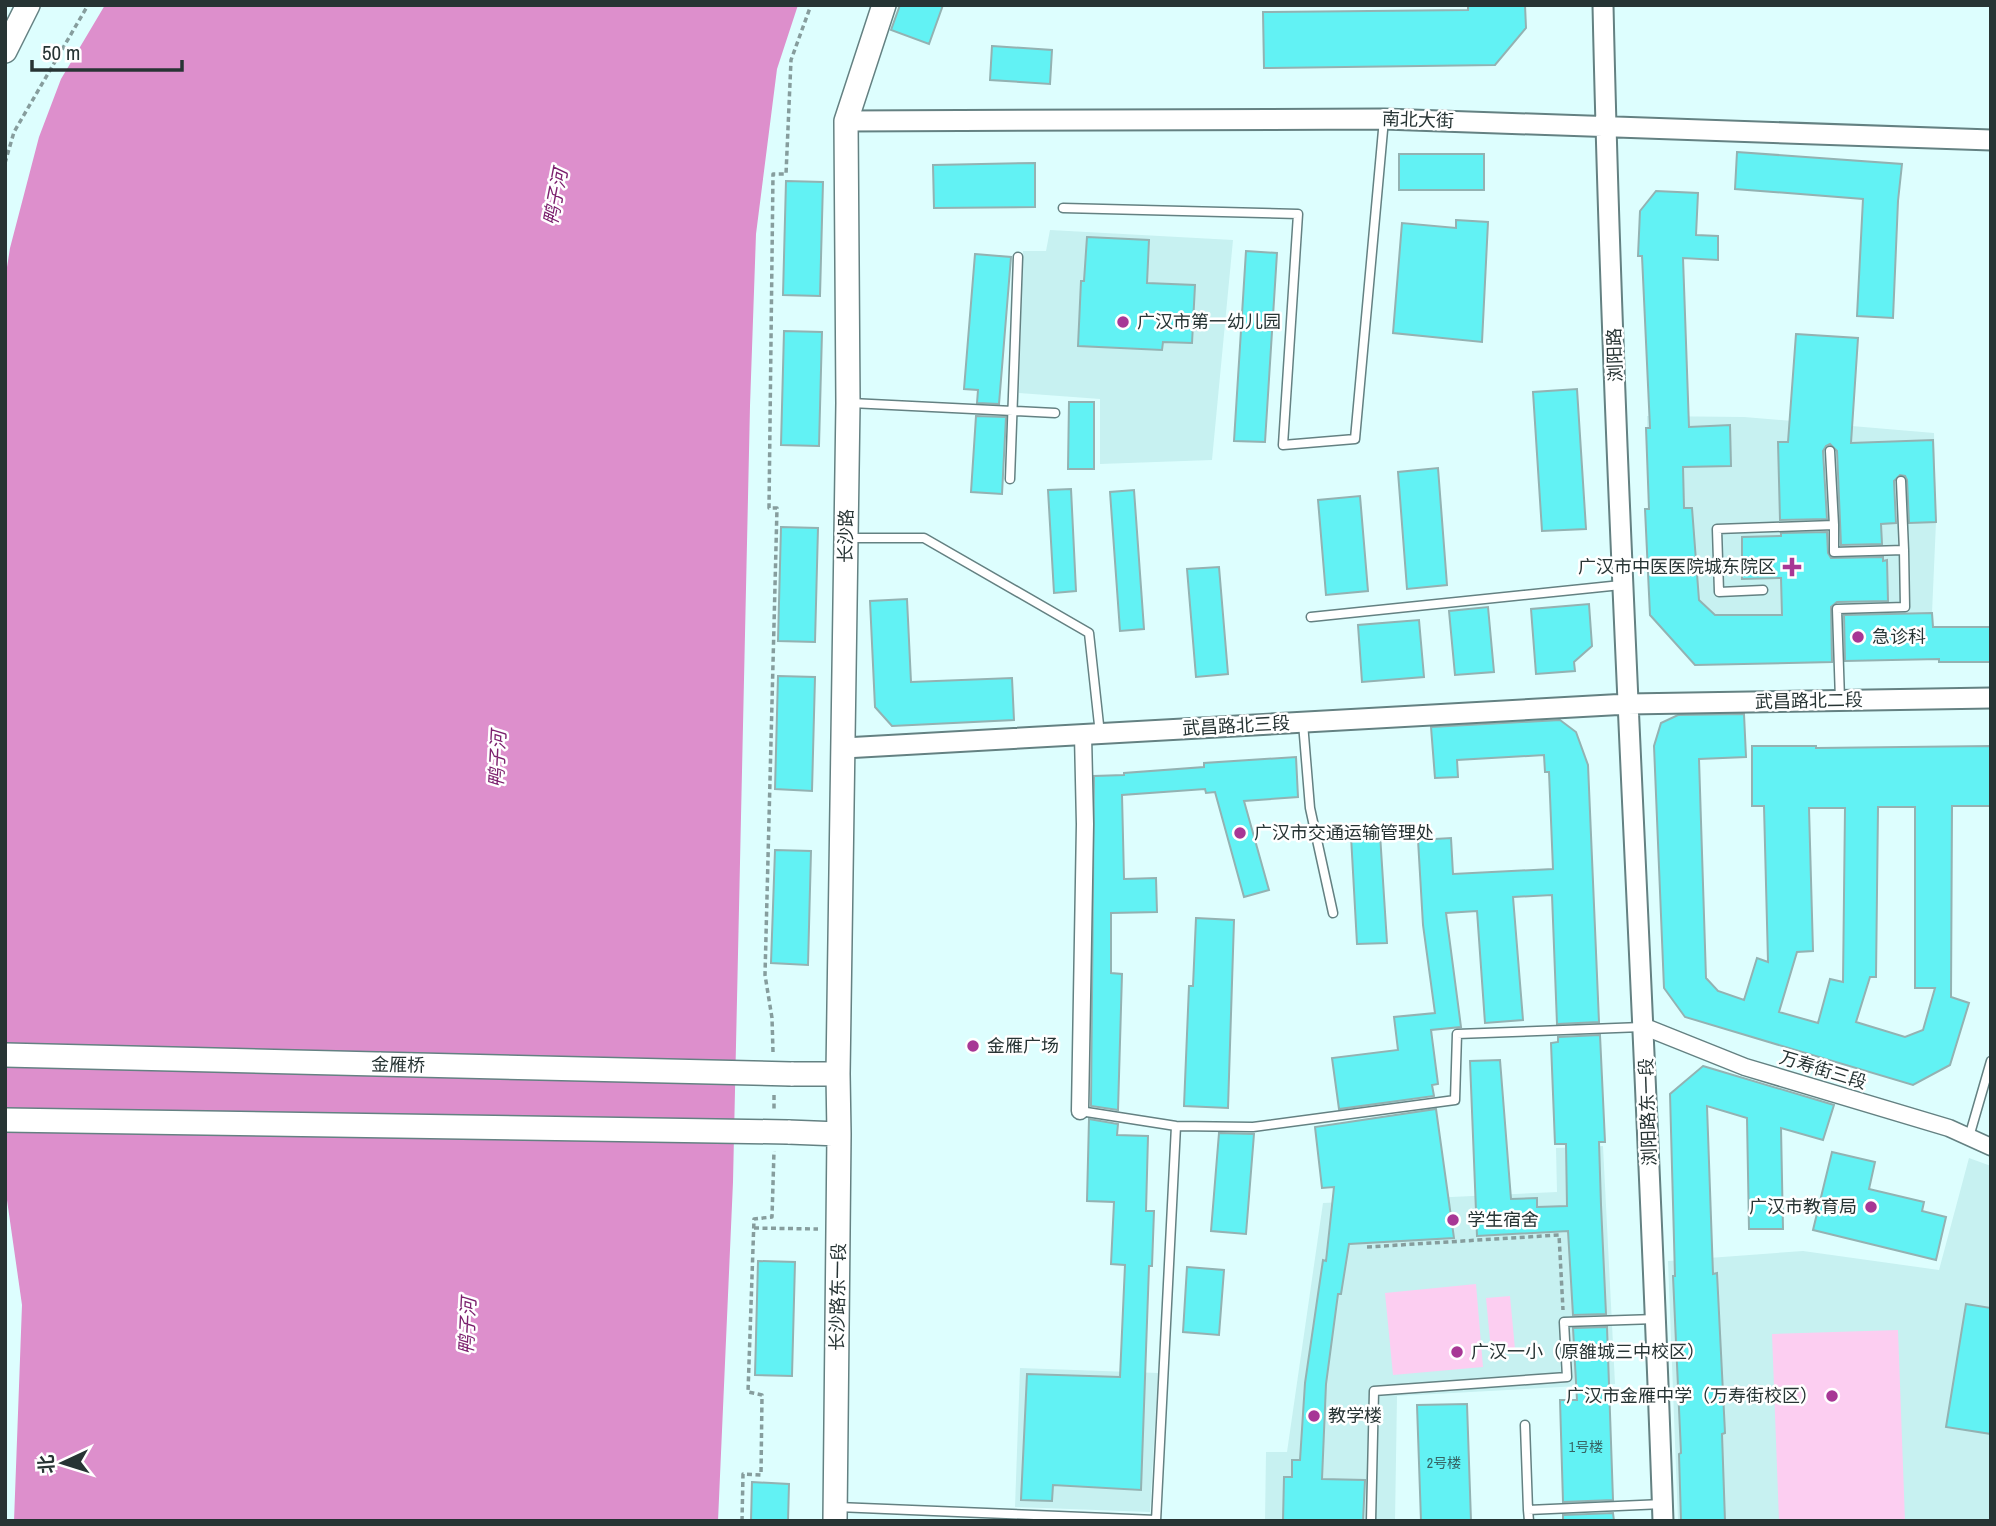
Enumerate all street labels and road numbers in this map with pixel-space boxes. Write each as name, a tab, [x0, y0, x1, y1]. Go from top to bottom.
street label: 南北大街	[1382, 106, 1454, 133]
street label: 浏阳路	[1601, 328, 1628, 382]
street label: 长沙路	[833, 509, 858, 563]
street label: 武昌路北二段	[1755, 687, 1863, 714]
street label: 武昌路北三段	[1181, 710, 1291, 741]
street label: 万寿街三段	[1776, 1044, 1870, 1095]
street label: 金雁桥	[371, 1052, 425, 1077]
street label: 浏阳路东一段	[1633, 1058, 1662, 1166]
street label: 长沙路东一段	[824, 1243, 851, 1351]

